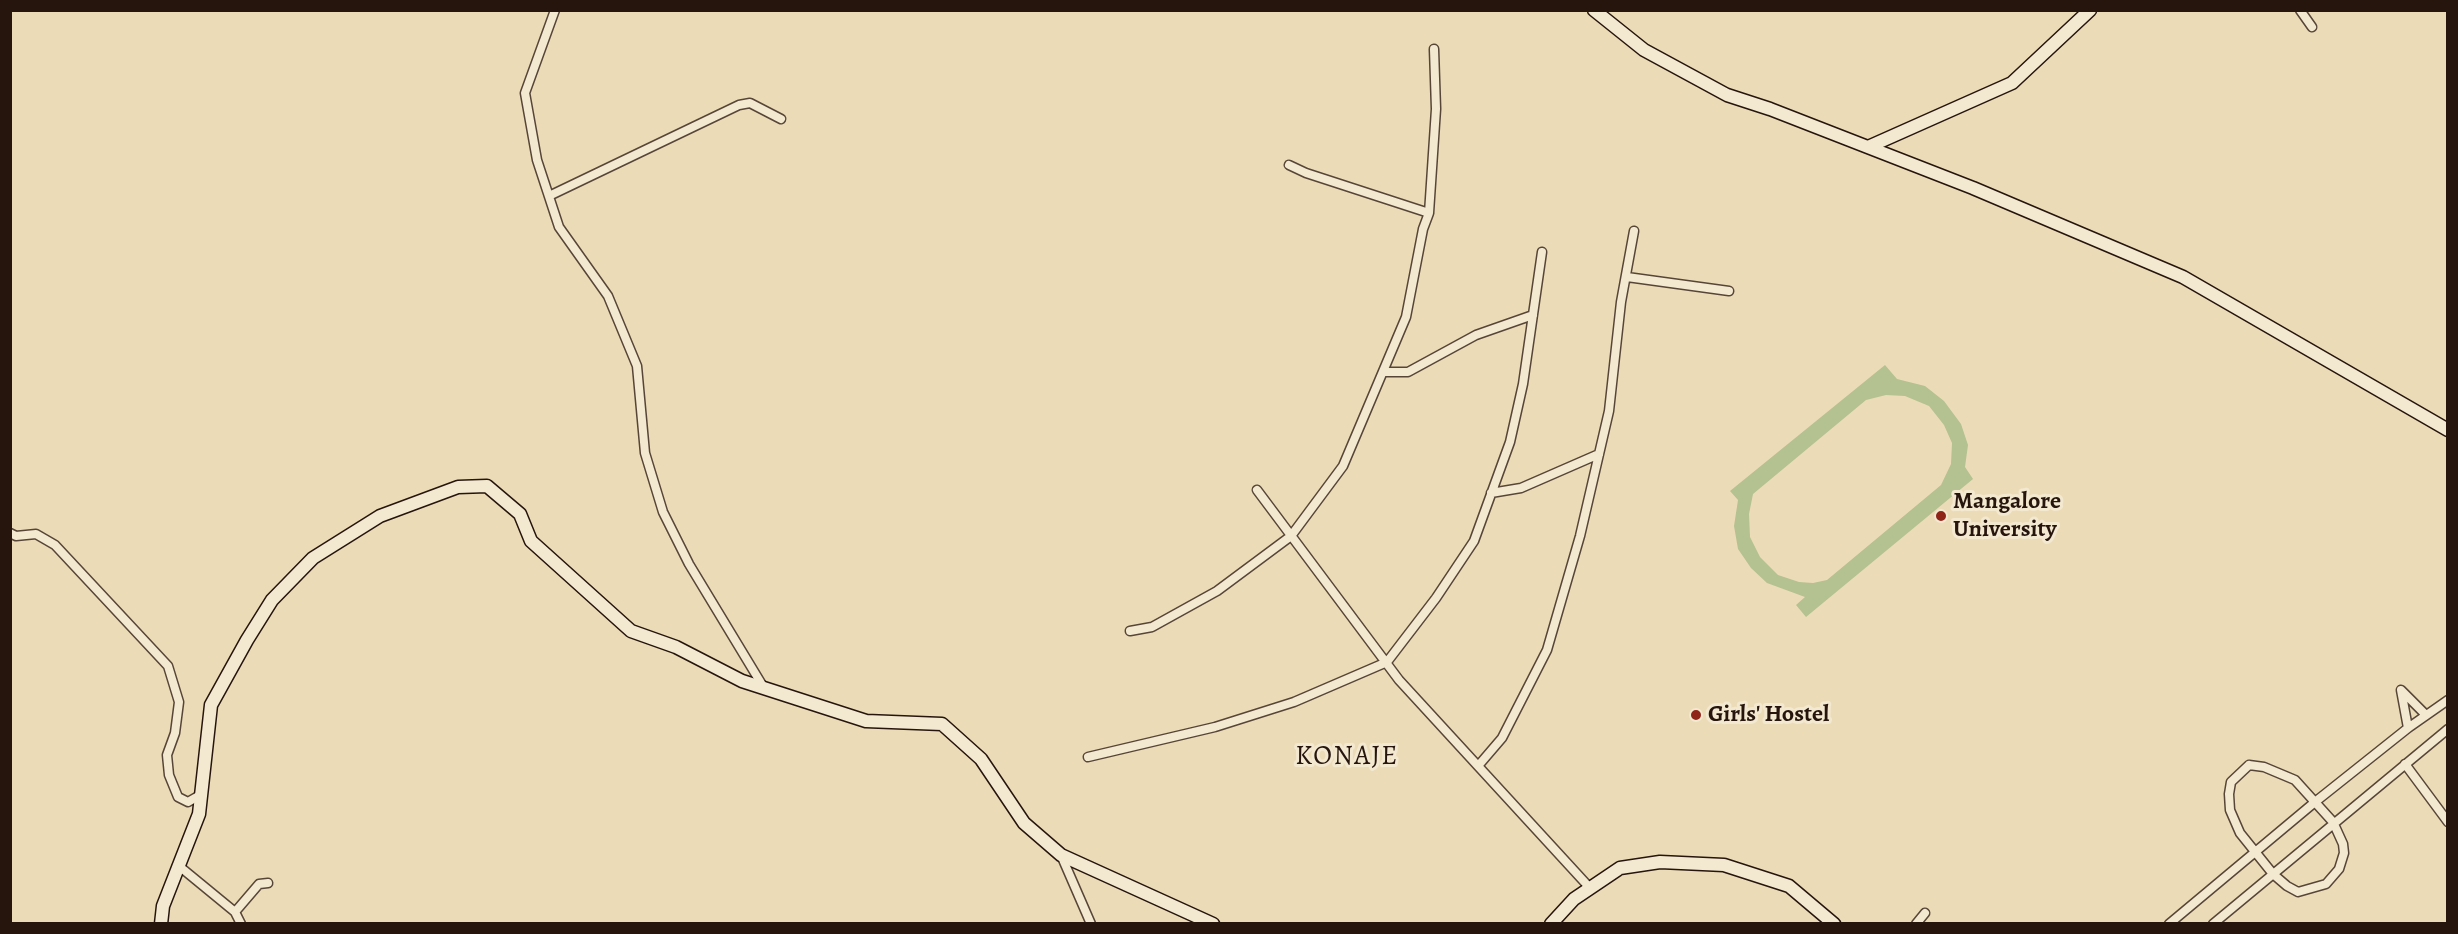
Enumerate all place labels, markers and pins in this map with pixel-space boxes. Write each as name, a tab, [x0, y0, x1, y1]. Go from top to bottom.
place label: Mangalore University	[1953, 488, 2061, 544]
marker: Mangalore University	[1934, 509, 1948, 523]
place label: Girls' Hostel	[1708, 701, 1829, 729]
marker: Girls' Hostel	[1689, 708, 1703, 722]

